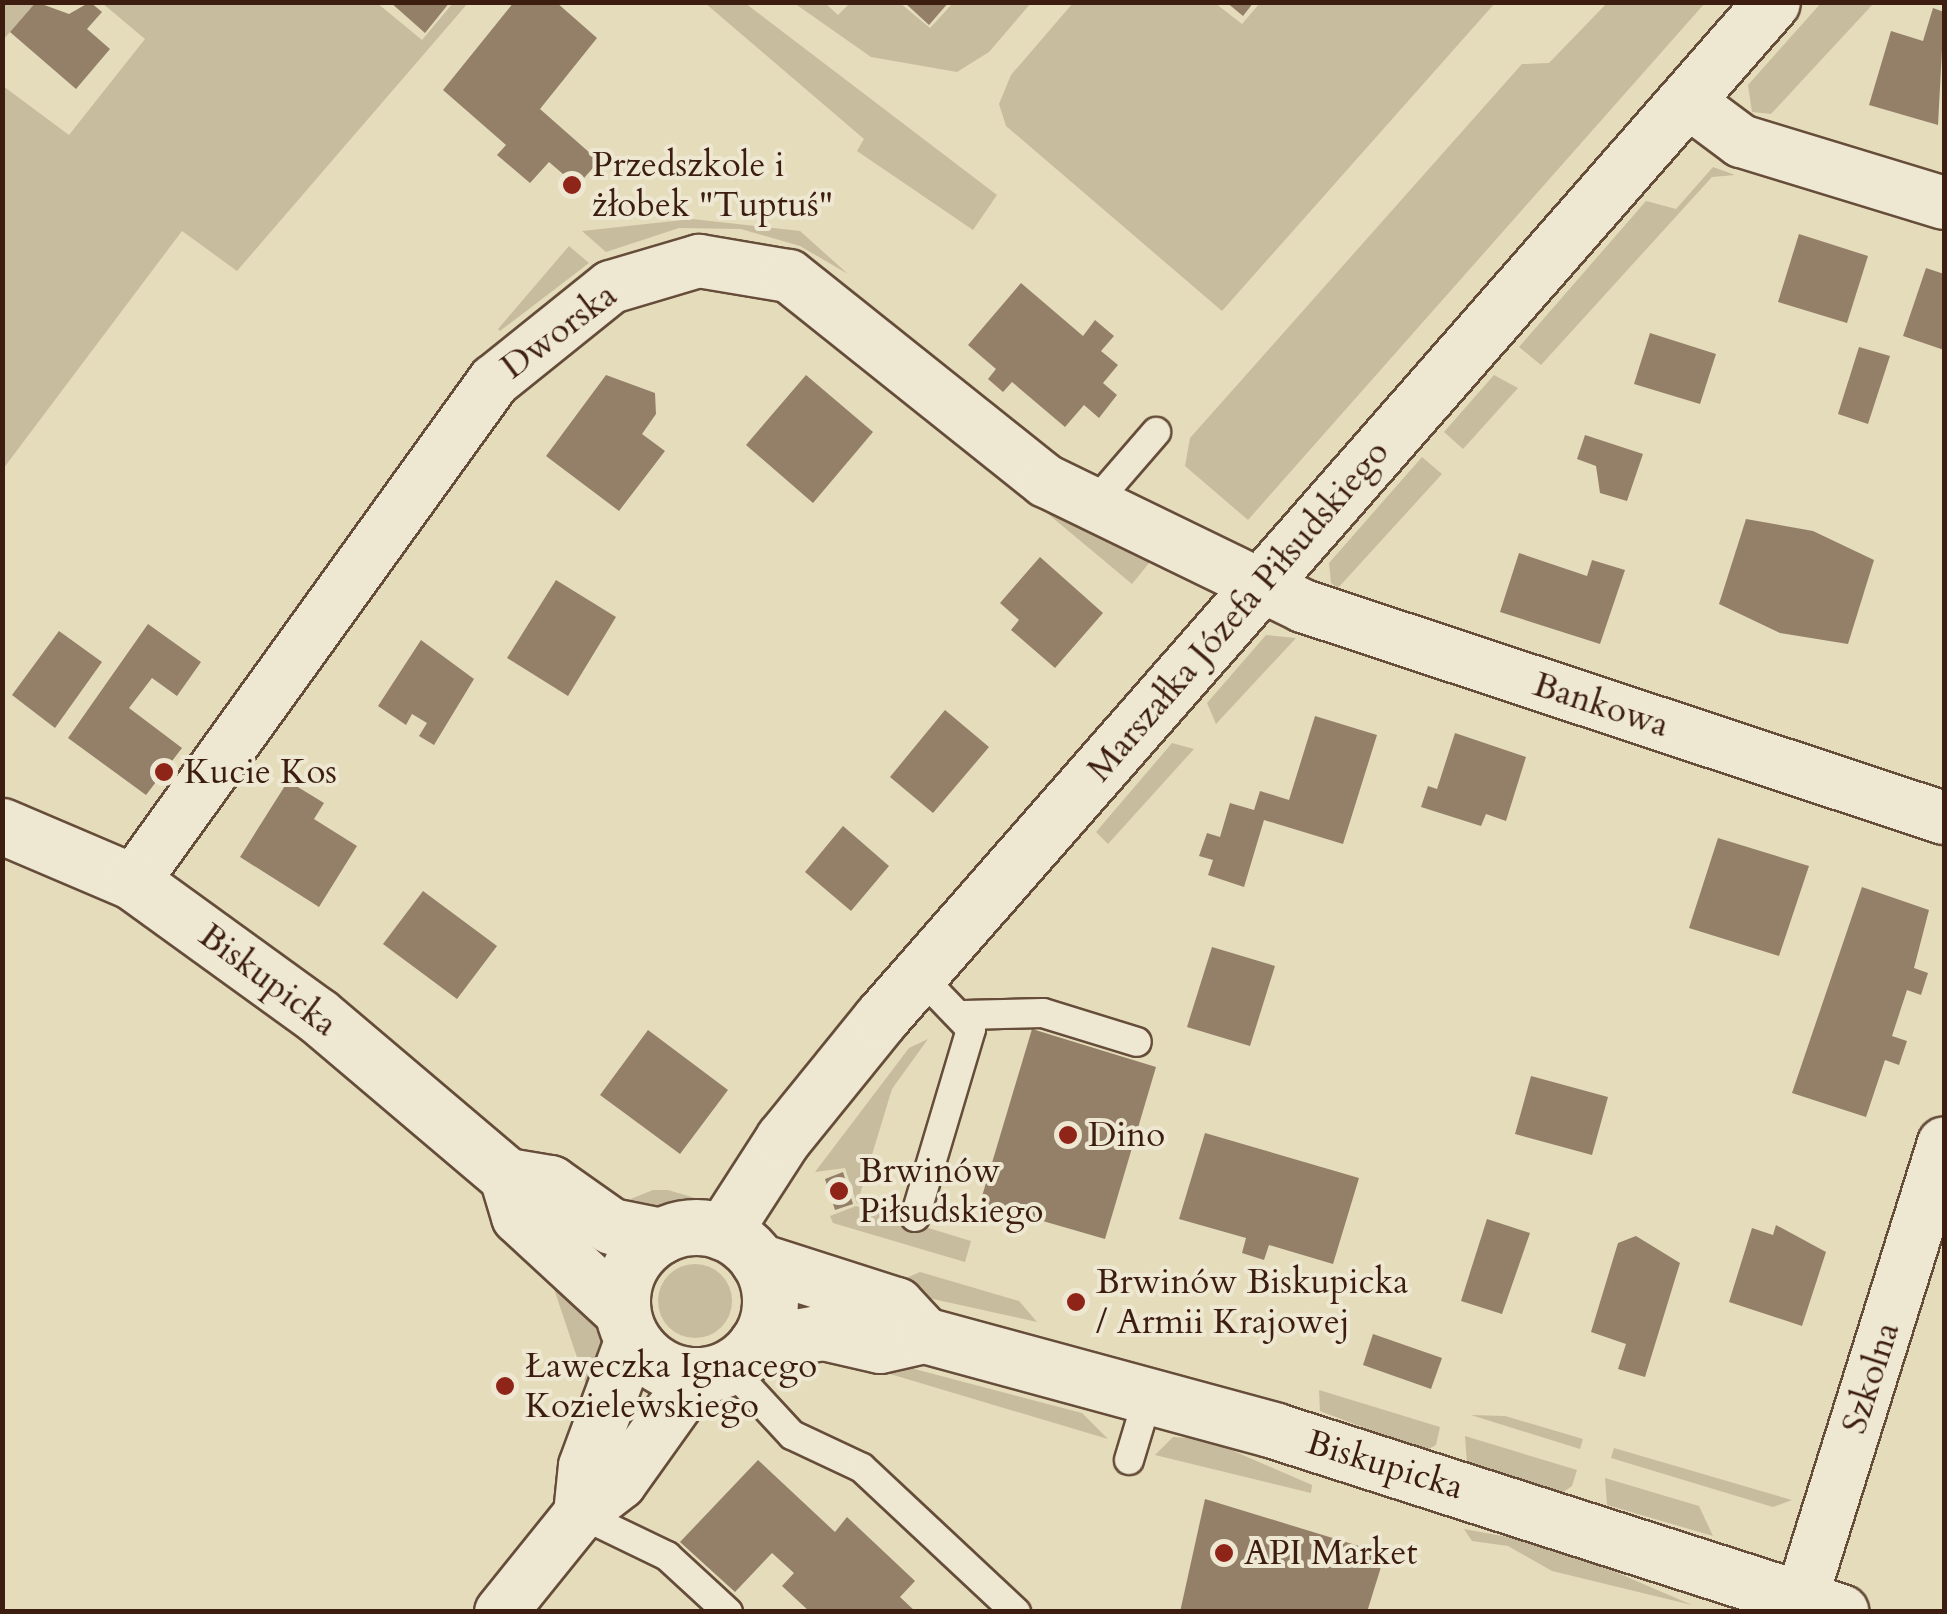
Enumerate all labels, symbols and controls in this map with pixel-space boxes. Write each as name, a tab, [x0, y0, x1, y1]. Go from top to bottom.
place label: Przedszkole i żłobek "Tuptuś"	[592, 144, 833, 226]
marker: Przedszkole i żłobek "Tuptuś"	[561, 174, 583, 196]
street label: Dworska	[493, 274, 625, 388]
street label: Marszałka Józefa Piłsudskiego	[1078, 432, 1398, 790]
street label: Bankowa	[1528, 663, 1674, 747]
place label: Kucie Kos	[184, 751, 337, 793]
marker: Kucie Kos	[153, 761, 175, 783]
street label: Biskupicka	[191, 915, 345, 1045]
place label: Dino	[1088, 1114, 1165, 1156]
marker: Dino	[1057, 1124, 1079, 1146]
place label: Brwinów Piłsudskiego	[859, 1150, 1044, 1232]
marker: Brwinów Piłsudskiego	[828, 1180, 850, 1202]
place label: Brwinów Biskupicka / Armii Krajowej	[1096, 1261, 1408, 1343]
marker: Brwinów Biskupicka / Armii Krajowej	[1065, 1291, 1087, 1313]
street label: Szkolna	[1833, 1317, 1909, 1439]
place label: Ławeczka Ignacego Kozielewskiego	[525, 1345, 817, 1427]
marker: Ławeczka Ignacego Kozielewskiego	[494, 1375, 516, 1397]
street label: Biskupicka	[1302, 1421, 1468, 1509]
place label: API Market	[1244, 1532, 1417, 1574]
marker: API Market	[1213, 1542, 1235, 1564]

